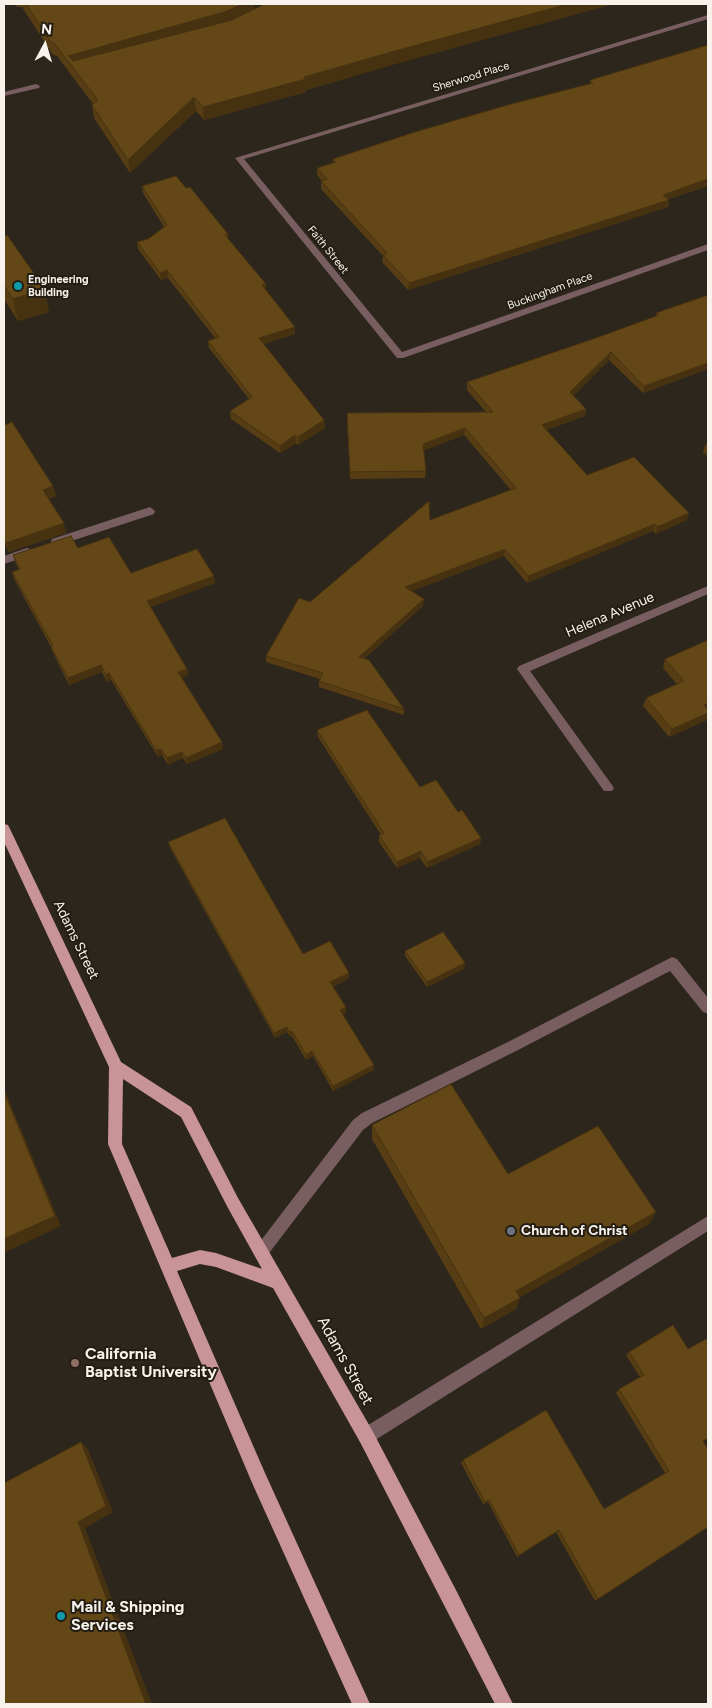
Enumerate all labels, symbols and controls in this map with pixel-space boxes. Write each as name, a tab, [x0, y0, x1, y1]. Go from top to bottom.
north arrow	[20, 20, 70, 70]
text: N	[40, 21, 53, 39]
street label: Sherwood Place	[431, 59, 511, 95]
street label: Faith Street	[305, 223, 351, 277]
street label: Buckingham Place	[506, 269, 594, 313]
place label: Engineering Building	[28, 273, 89, 299]
marker: Engineering Building	[12, 280, 24, 292]
street label: Helena Avenue	[563, 589, 657, 641]
street label: Adams Street	[50, 898, 102, 982]
place label: Church of Christ	[521, 1223, 628, 1239]
marker: Church of Christ	[505, 1225, 517, 1237]
street label: Adams Street	[313, 1313, 377, 1409]
place label: California Baptist University	[85, 1344, 217, 1382]
marker: California Baptist University	[69, 1357, 81, 1369]
place label: Mail & Shipping Services	[71, 1597, 184, 1635]
marker: Mail & Shipping Services	[55, 1610, 67, 1622]

